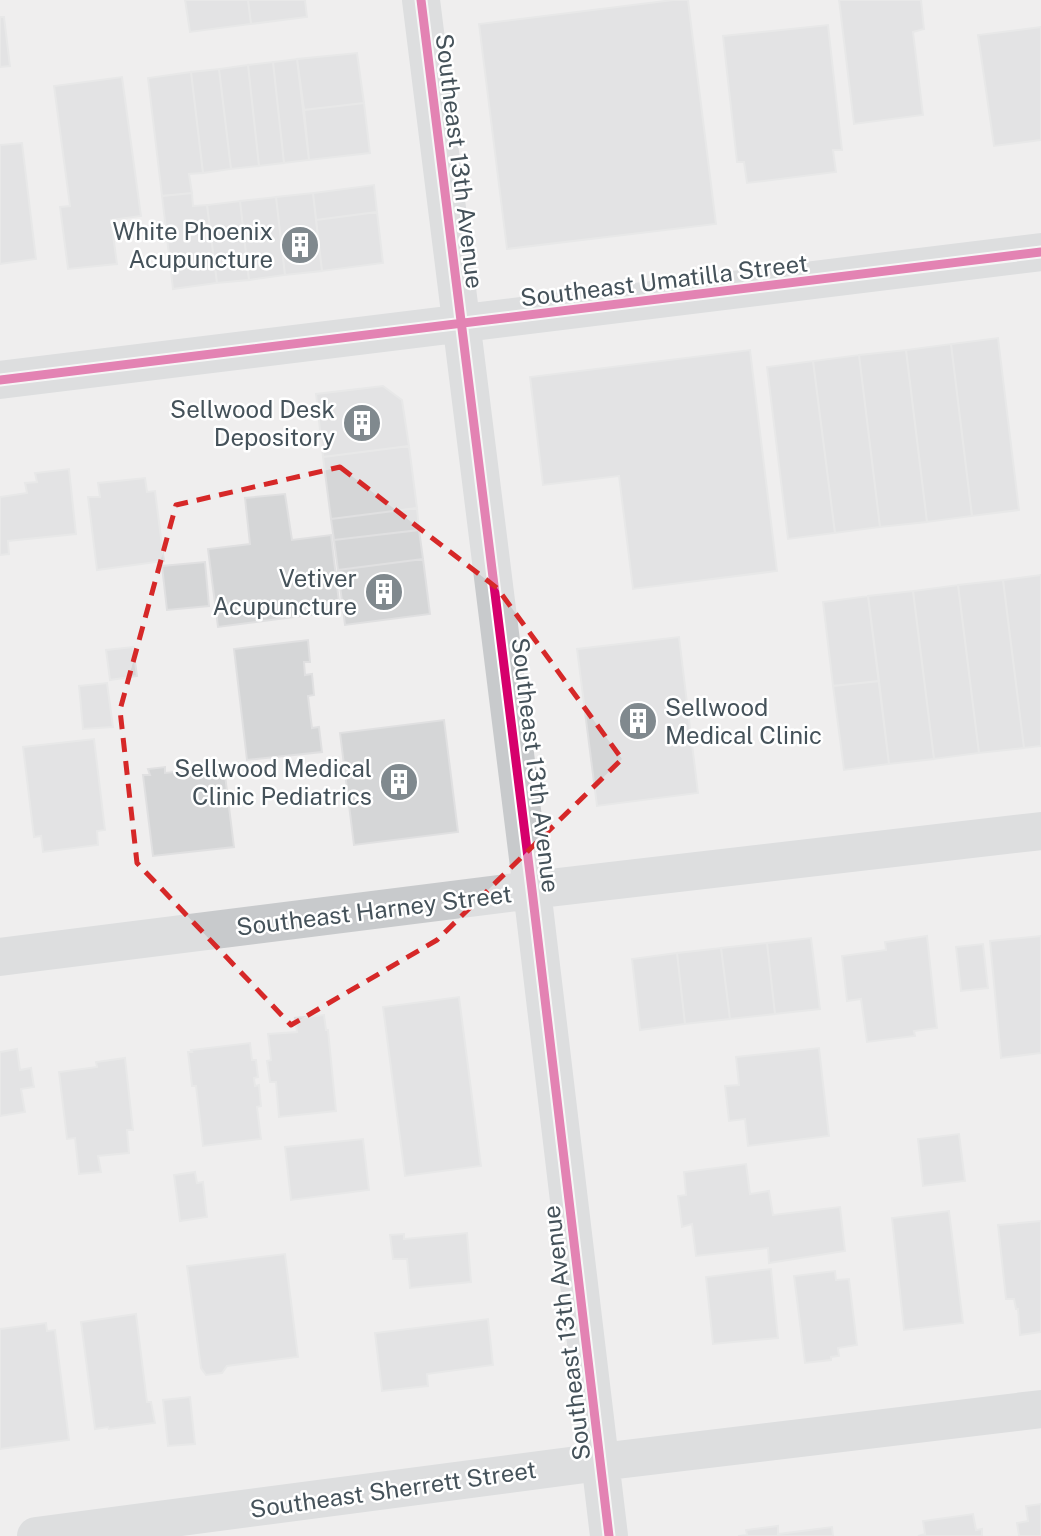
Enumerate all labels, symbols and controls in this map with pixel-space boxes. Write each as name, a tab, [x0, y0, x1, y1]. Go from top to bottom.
street label: Southeast 13th Avenue	[430, 32, 490, 290]
place label: White Phoenix Acupuncture	[112, 217, 273, 273]
building icon: White Phoenix Acupuncture	[279, 224, 321, 266]
street label: Southeast Umatilla Street	[519, 248, 809, 312]
place label: Sellwood Desk Depository	[170, 395, 335, 451]
building icon: Sellwood Desk Depository	[341, 402, 383, 444]
place label: Vetiver Acupuncture	[212, 564, 357, 620]
building icon: Vetiver Acupuncture	[363, 571, 405, 613]
street label: Southeast 13th Avenue	[506, 636, 566, 894]
place label: Sellwood Medical Clinic	[665, 693, 822, 749]
building icon: Sellwood Medical Clinic	[617, 700, 659, 742]
place label: Sellwood Medical Clinic Pediatrics	[174, 754, 372, 810]
building icon: Sellwood Medical Clinic Pediatrics	[378, 761, 420, 803]
street label: Southeast Harney Street	[235, 879, 513, 941]
street label: Southeast 13th Avenue	[536, 1204, 596, 1462]
street label: Southeast Sherrett Street	[248, 1455, 538, 1523]

